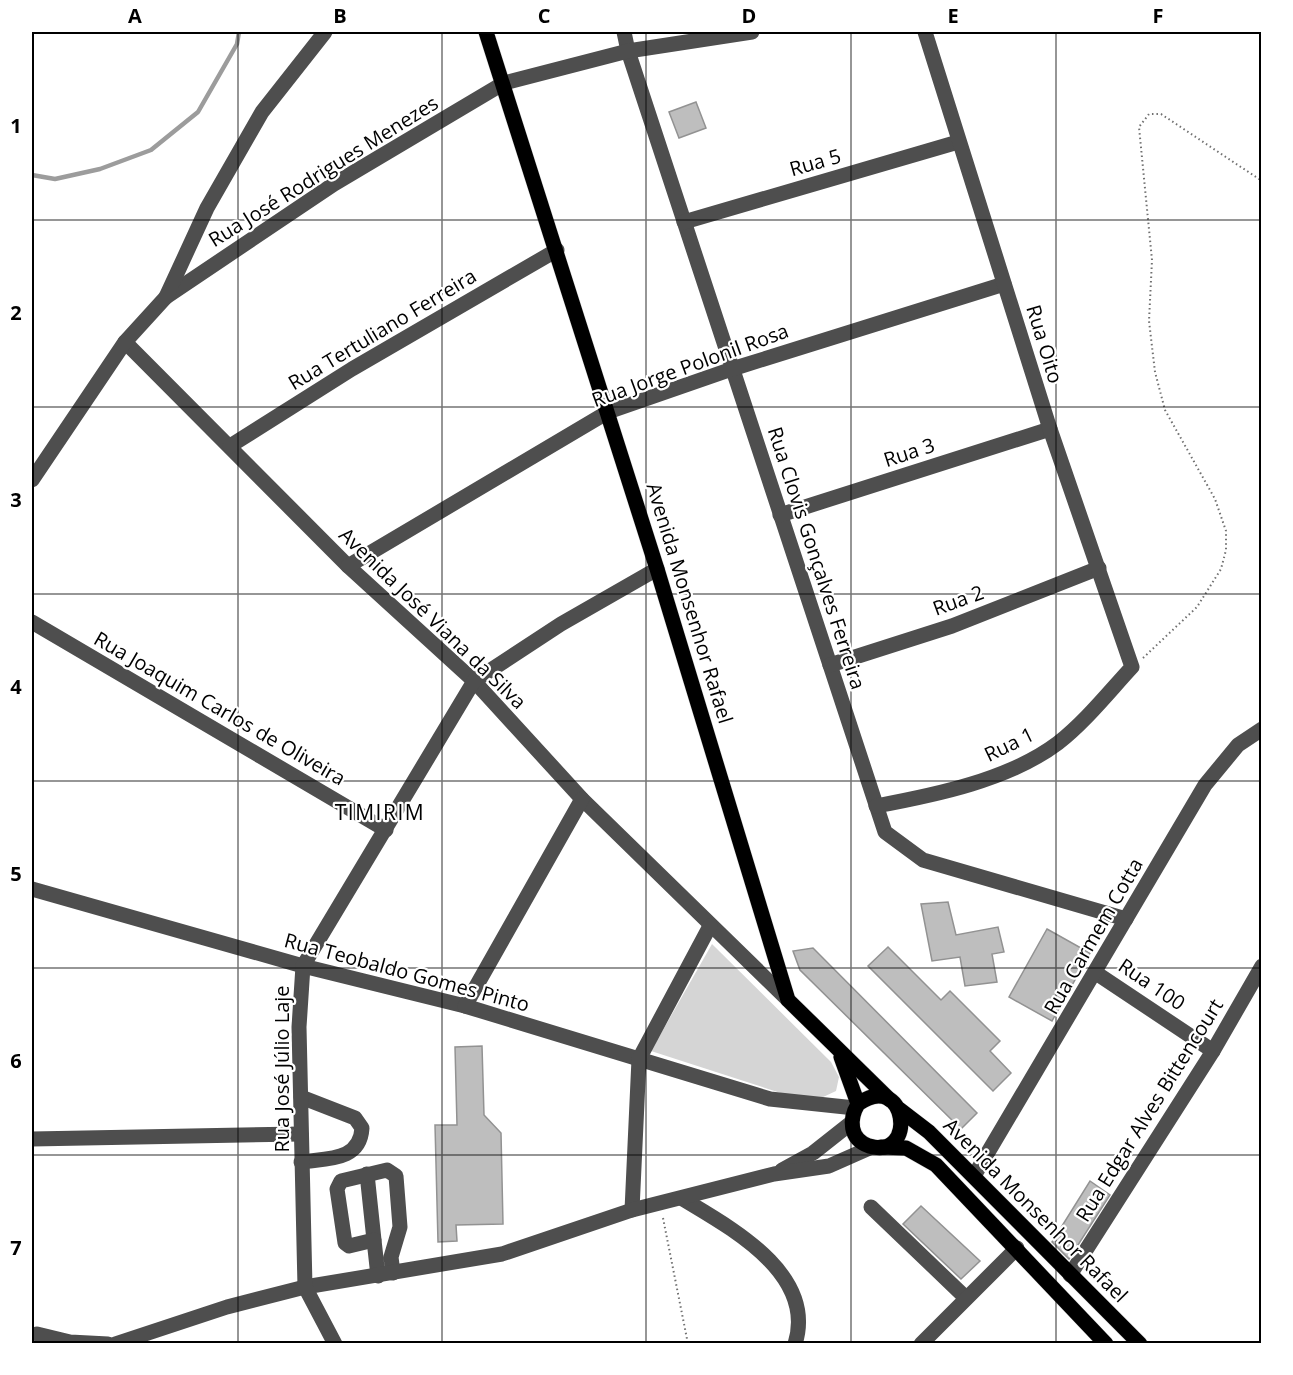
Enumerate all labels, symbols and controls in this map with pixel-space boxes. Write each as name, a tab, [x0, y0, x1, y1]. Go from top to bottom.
text: A	[128, 2, 142, 29]
text: B	[333, 2, 347, 29]
text: C	[538, 2, 551, 29]
text: D	[742, 2, 756, 29]
text: E	[947, 2, 959, 29]
text: F	[1153, 2, 1163, 29]
street label: Rua José Rodrigues Menezes	[203, 89, 443, 253]
text: 1	[10, 112, 22, 139]
street label: Rua 5	[786, 142, 844, 182]
street label: Rua Tertuliano Ferreira	[283, 262, 481, 396]
text: 2	[10, 299, 22, 326]
street label: Rua Oito	[1020, 301, 1070, 387]
street label: Rua Jorge Polonil Rosa	[588, 317, 792, 413]
street label: Rua Clovis Gonçalves Ferreira	[762, 423, 872, 693]
street label: Rua 3	[880, 431, 938, 473]
street label: Avenida Monsenhor Rafael	[641, 479, 739, 727]
text: 3	[10, 486, 22, 513]
street label: Avenida José Viana da Silva	[334, 521, 532, 715]
street label: Rua 2	[929, 578, 987, 622]
street label: Rua Joaquim Carlos de Oliveira	[89, 625, 351, 791]
text: 4	[10, 673, 22, 700]
street label: Rua 1	[980, 720, 1038, 768]
district label: TIMIRIM	[335, 798, 425, 826]
street label: Rua Carmem Cotta	[1037, 853, 1149, 1019]
text: 5	[10, 860, 22, 887]
street label: Rua Teobaldo Gomes Pinto	[282, 926, 532, 1018]
street label: Rua 100	[1113, 952, 1191, 1016]
street label: Rua José Júlio Laje	[268, 985, 295, 1153]
street label: Rua Edgar Alves Bittencourt	[1069, 993, 1229, 1227]
text: 6	[10, 1047, 22, 1074]
street label: Avenida Monsenhor Rafael	[938, 1112, 1134, 1308]
text: 7	[10, 1234, 22, 1261]

